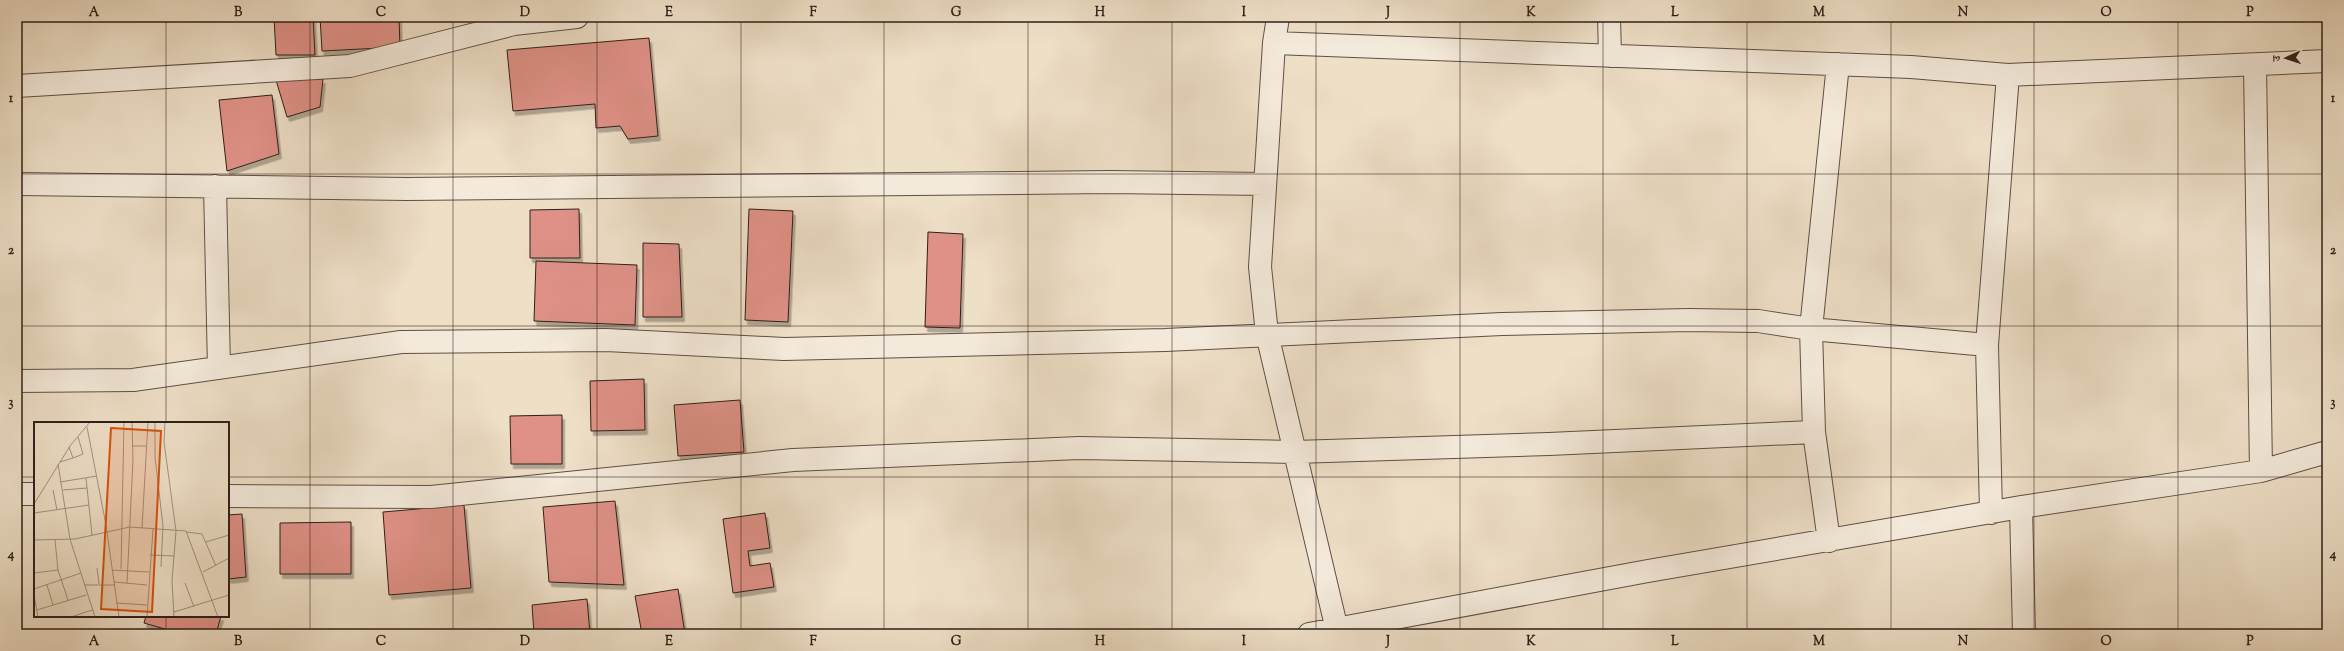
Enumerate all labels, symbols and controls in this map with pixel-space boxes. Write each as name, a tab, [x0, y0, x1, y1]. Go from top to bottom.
text: A	[89, 4, 100, 22]
text: B	[234, 4, 243, 22]
text: C	[376, 4, 386, 22]
text: D	[520, 4, 530, 22]
text: E	[665, 4, 673, 22]
text: F	[809, 4, 817, 22]
text: G	[951, 4, 962, 22]
text: H	[1095, 4, 1106, 22]
text: I	[1242, 4, 1247, 22]
text: J	[1385, 4, 1390, 22]
text: K	[1526, 4, 1536, 22]
text: L	[1671, 4, 1679, 22]
text: M	[1813, 4, 1825, 22]
text: N	[1958, 4, 1969, 22]
text: O	[2100, 4, 2112, 22]
text: P	[2246, 4, 2254, 22]
north arrow	[2266, 38, 2306, 78]
text: उ	[2269, 54, 2285, 63]
text: 1	[9, 90, 14, 108]
text: 1	[2331, 90, 2336, 108]
text: 2	[8, 242, 15, 260]
text: 2	[2330, 242, 2337, 260]
text: 3	[8, 394, 14, 412]
text: 3	[2330, 394, 2336, 412]
inset map	[34, 422, 229, 617]
text: 4	[7, 546, 15, 564]
text: 4	[2329, 546, 2337, 564]
text: A	[89, 633, 100, 651]
text: B	[234, 633, 243, 651]
text: C	[376, 633, 386, 651]
text: D	[520, 633, 530, 651]
text: E	[665, 633, 673, 651]
text: F	[809, 633, 817, 651]
text: G	[951, 633, 962, 651]
text: H	[1095, 633, 1106, 651]
text: I	[1242, 633, 1247, 651]
text: J	[1385, 633, 1390, 651]
text: K	[1526, 633, 1536, 651]
text: L	[1671, 633, 1679, 651]
text: M	[1813, 633, 1825, 651]
text: N	[1958, 633, 1969, 651]
text: O	[2100, 633, 2112, 651]
text: P	[2246, 633, 2254, 651]

